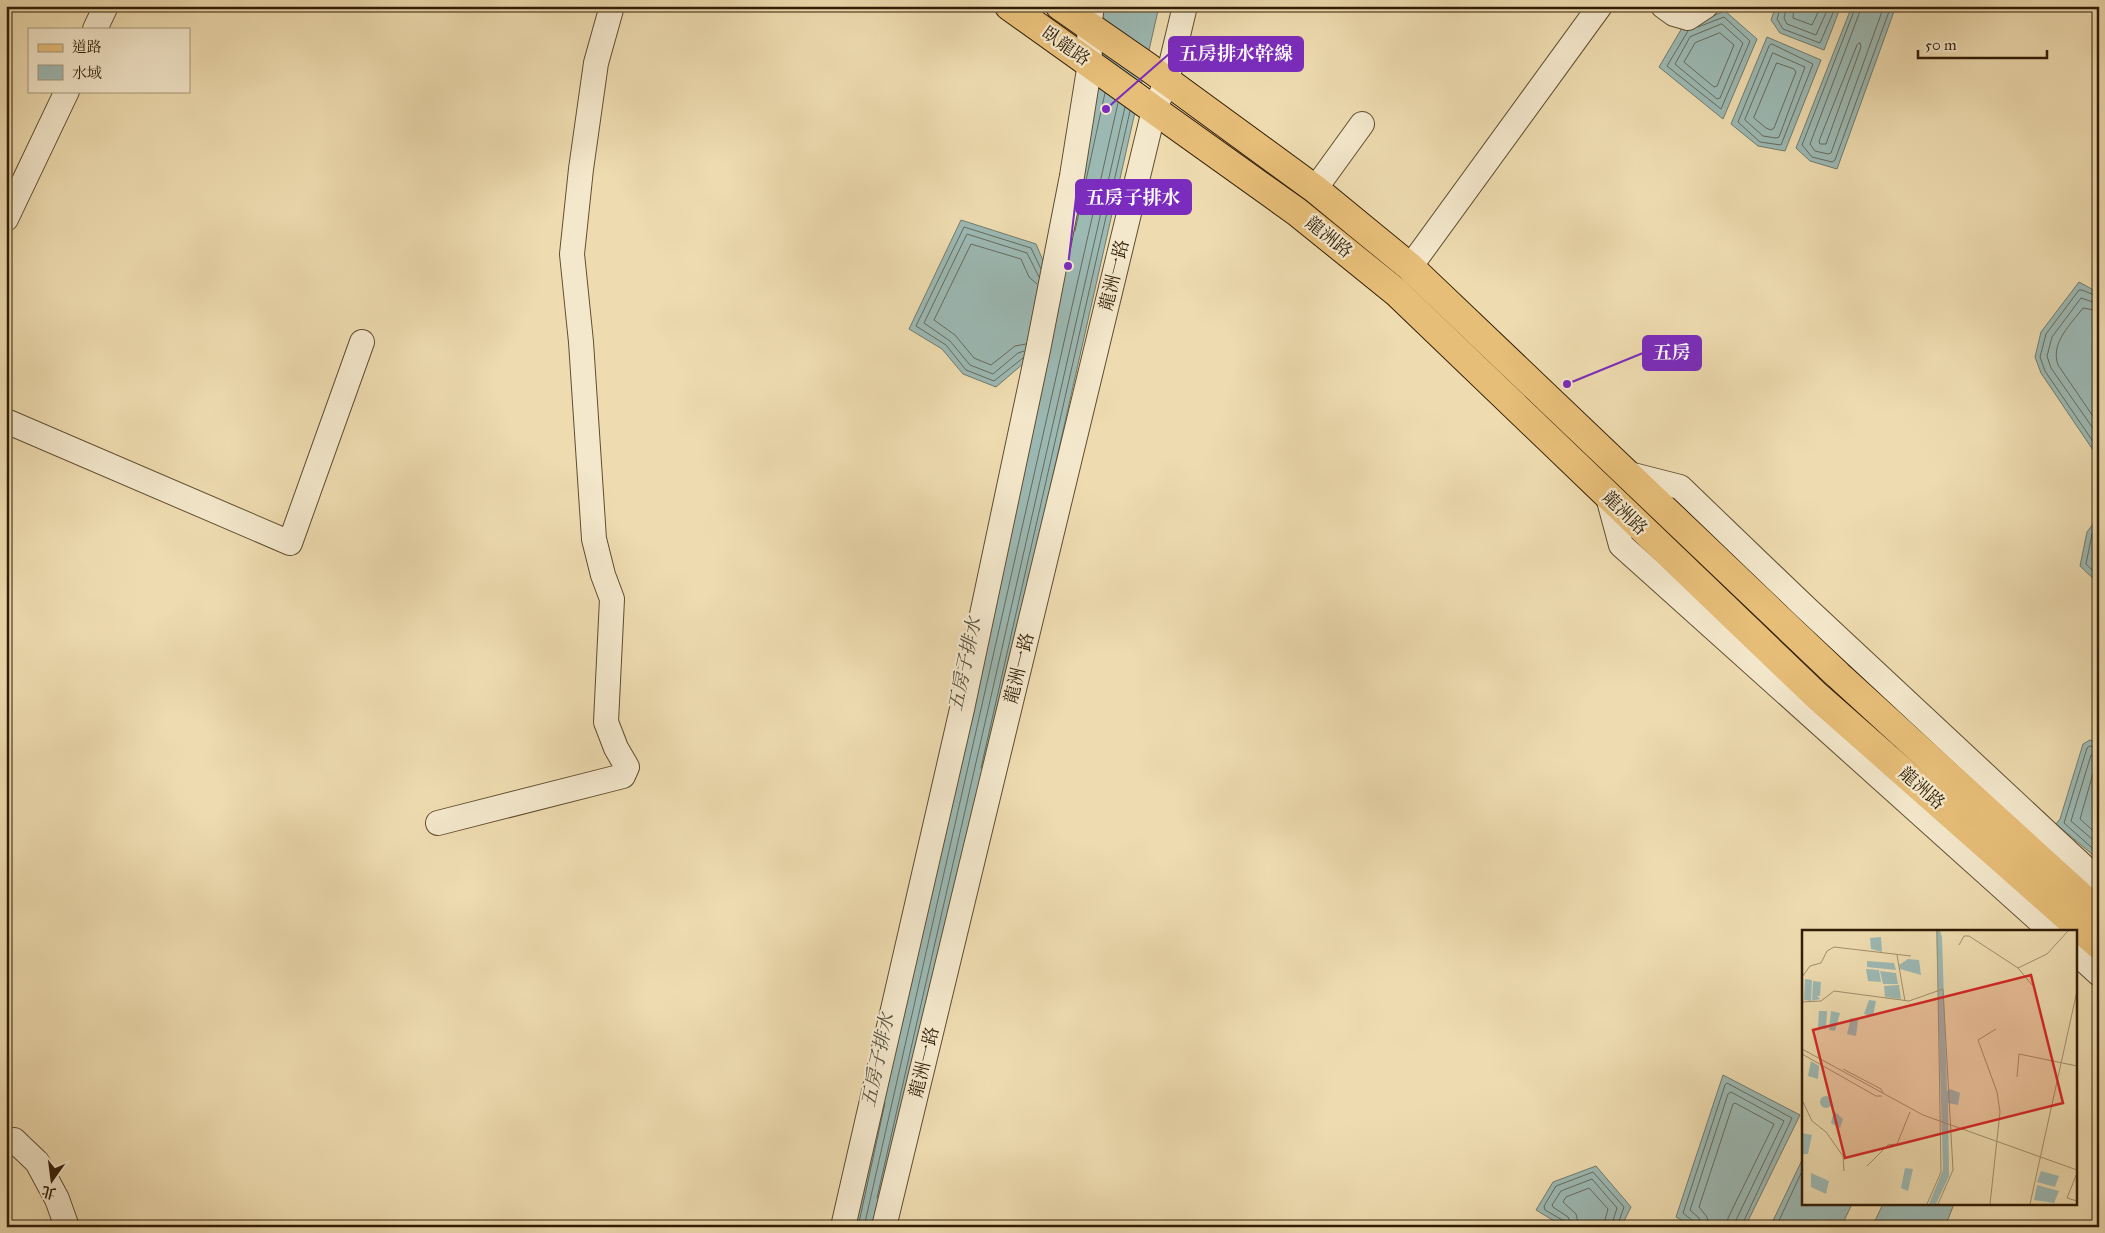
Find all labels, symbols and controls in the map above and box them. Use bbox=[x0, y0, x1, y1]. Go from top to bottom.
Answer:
street label: 臥龍路 bbox=[1038, 22, 1094, 70]
legend bbox=[28, 28, 190, 92]
scale bar bbox=[1918, 28, 2046, 60]
text: 50 m bbox=[1925, 36, 1957, 54]
callout: 五房排水幹線 bbox=[1169, 37, 1303, 71]
text: 道路 bbox=[72, 38, 102, 56]
text: 五房排水幹線 bbox=[1179, 42, 1293, 65]
text: 水域 bbox=[72, 64, 102, 82]
callout: 五房子排水 bbox=[1076, 180, 1191, 214]
text: 五房子排水 bbox=[1085, 186, 1181, 209]
street label: 龍洲路 bbox=[1301, 211, 1357, 263]
street label: 龍洲一路 bbox=[1095, 237, 1133, 313]
callout: 五房 bbox=[1643, 336, 1701, 370]
text: 五房 bbox=[1653, 341, 1691, 364]
street label: 龍洲路 bbox=[1598, 486, 1652, 540]
water label: 五房子排水 bbox=[943, 613, 986, 713]
street label: 龍洲一路 bbox=[1000, 630, 1038, 706]
street label: 龍洲路 bbox=[1894, 762, 1950, 814]
inset map bbox=[1802, 930, 2078, 1206]
water label: 五房子排水 bbox=[856, 1009, 899, 1109]
street label: 龍洲一路 bbox=[905, 1024, 943, 1100]
north arrow bbox=[28, 1156, 78, 1206]
text: 北 bbox=[40, 1182, 58, 1202]

